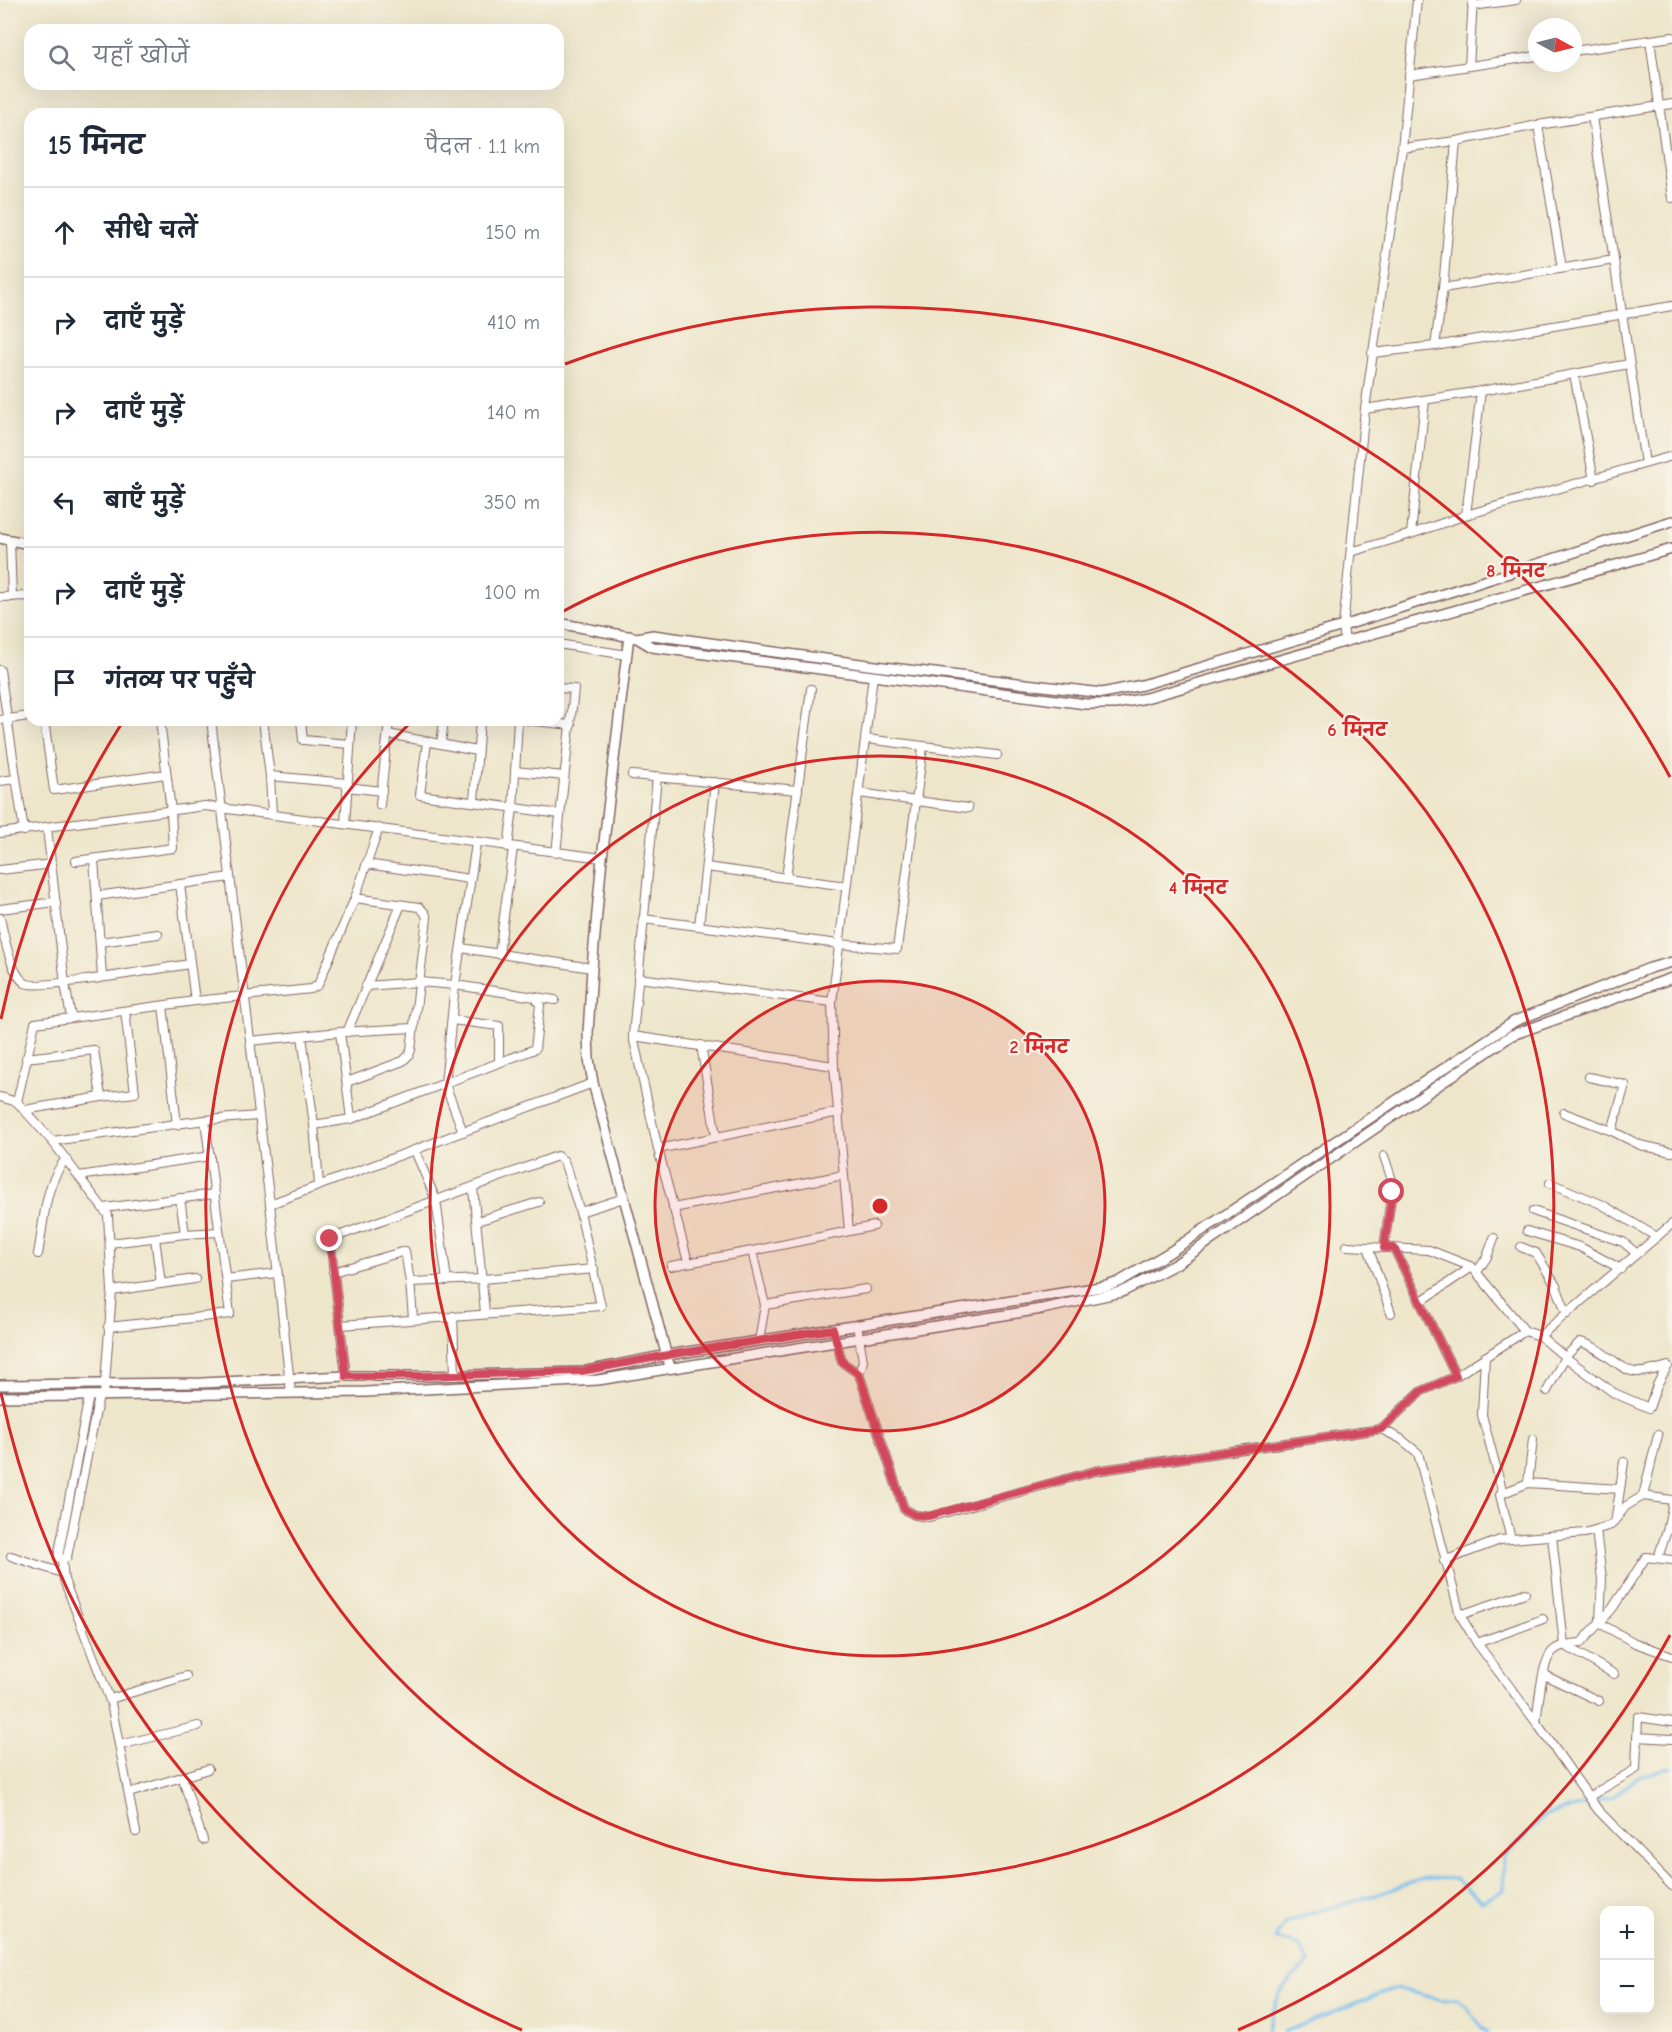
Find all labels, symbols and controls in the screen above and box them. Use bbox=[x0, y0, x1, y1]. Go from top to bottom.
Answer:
north arrow bbox=[1528, 18, 1582, 72]
search box bbox=[24, 24, 564, 90]
icon: search bbox=[45, 41, 78, 74]
text: यहाँ खोजें bbox=[93, 43, 189, 69]
text: 15 मिनट bbox=[48, 131, 144, 161]
text: पैदल · 1.1 km bbox=[425, 135, 540, 158]
icon: ahead bbox=[48, 216, 81, 249]
text: सीधे चलें bbox=[105, 218, 197, 244]
text: 150 m bbox=[486, 221, 540, 244]
icon: right bbox=[48, 306, 81, 339]
text: दाएँ मुड़ें bbox=[105, 308, 184, 334]
text: 410 m bbox=[487, 311, 540, 334]
icon: right bbox=[48, 396, 81, 429]
text: दाएँ मुड़ें bbox=[105, 398, 184, 424]
text: 140 m bbox=[487, 401, 540, 424]
icon: left bbox=[48, 486, 81, 519]
text: बाएँ मुड़ें bbox=[105, 488, 184, 514]
text: 350 m bbox=[484, 491, 540, 514]
text: 8 मिनट bbox=[1486, 556, 1548, 582]
icon: right bbox=[48, 576, 81, 609]
text: दाएँ मुड़ें bbox=[105, 578, 184, 604]
text: 100 m bbox=[485, 581, 540, 604]
icon: arrive bbox=[48, 666, 81, 699]
text: गंतव्य पर पहुँचे bbox=[105, 668, 254, 694]
text: 6 मिनट bbox=[1327, 715, 1389, 741]
text: 4 मिनट bbox=[1169, 873, 1229, 899]
text: 2 मिनट bbox=[1009, 1032, 1071, 1058]
route start bbox=[1378, 1178, 1404, 1204]
centre of rings bbox=[870, 1196, 890, 1216]
route end bbox=[316, 1225, 342, 1251]
map controls bbox=[1600, 1906, 1654, 2014]
button: + bbox=[1600, 1906, 1654, 1960]
button: − bbox=[1600, 1960, 1654, 2014]

